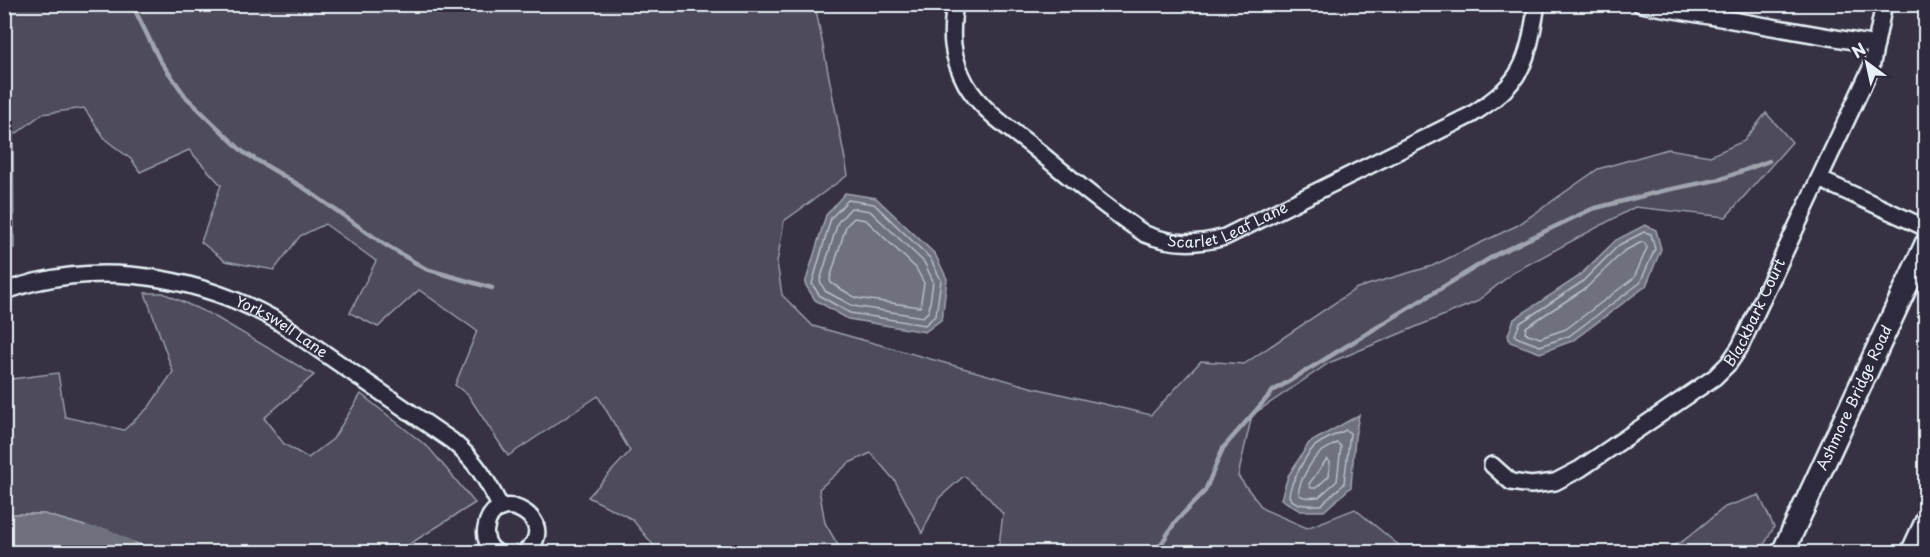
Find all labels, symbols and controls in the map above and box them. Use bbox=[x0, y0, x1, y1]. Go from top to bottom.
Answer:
north arrow bbox=[1837, 33, 1897, 93]
text: N bbox=[1846, 36, 1870, 63]
street label: Scarlet Leaf Lane bbox=[1166, 195, 1291, 253]
street label: Blackbark Court bbox=[1717, 254, 1790, 371]
street label: Yorkswell Lane bbox=[232, 289, 333, 363]
street label: Ashmore Bridge Road bbox=[1810, 321, 1897, 474]

